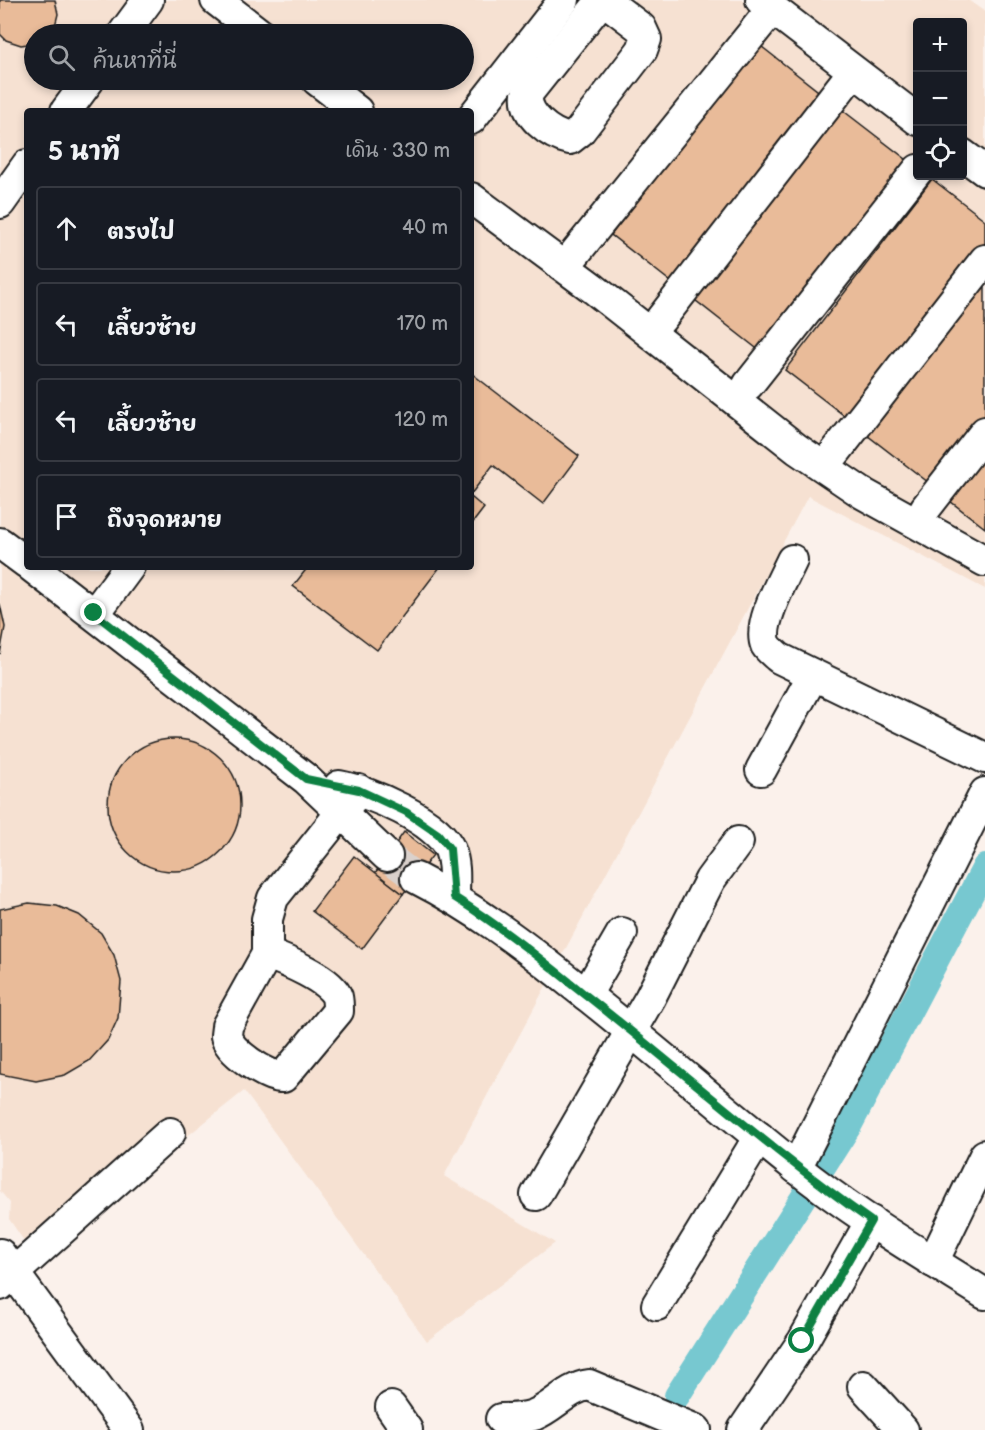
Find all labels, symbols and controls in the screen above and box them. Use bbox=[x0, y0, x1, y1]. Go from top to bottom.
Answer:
map controls bbox=[913, 18, 967, 180]
button: + bbox=[913, 18, 967, 72]
search box bbox=[24, 24, 474, 90]
icon: search bbox=[45, 41, 78, 74]
text: ค้นหาที่นี่ bbox=[93, 48, 177, 75]
button: − bbox=[913, 72, 967, 126]
button: locate bbox=[913, 126, 967, 180]
text: 5 นาที bbox=[48, 137, 120, 168]
text: เดิน · 330 m bbox=[345, 139, 450, 163]
icon: ahead bbox=[50, 212, 83, 245]
text: 40 m bbox=[402, 216, 448, 240]
text: ตรงไป bbox=[107, 219, 175, 246]
icon: left bbox=[50, 308, 83, 341]
text: 170 m bbox=[397, 312, 448, 336]
text: เลี้ยวซ้าย bbox=[107, 315, 197, 342]
icon: left bbox=[50, 404, 83, 437]
text: 120 m bbox=[395, 408, 448, 432]
text: เลี้ยวซ้าย bbox=[107, 411, 197, 438]
icon: arrive bbox=[50, 500, 83, 533]
text: ถึงจุดหมาย bbox=[107, 507, 222, 534]
route end bbox=[80, 599, 106, 625]
route start bbox=[788, 1327, 814, 1353]

